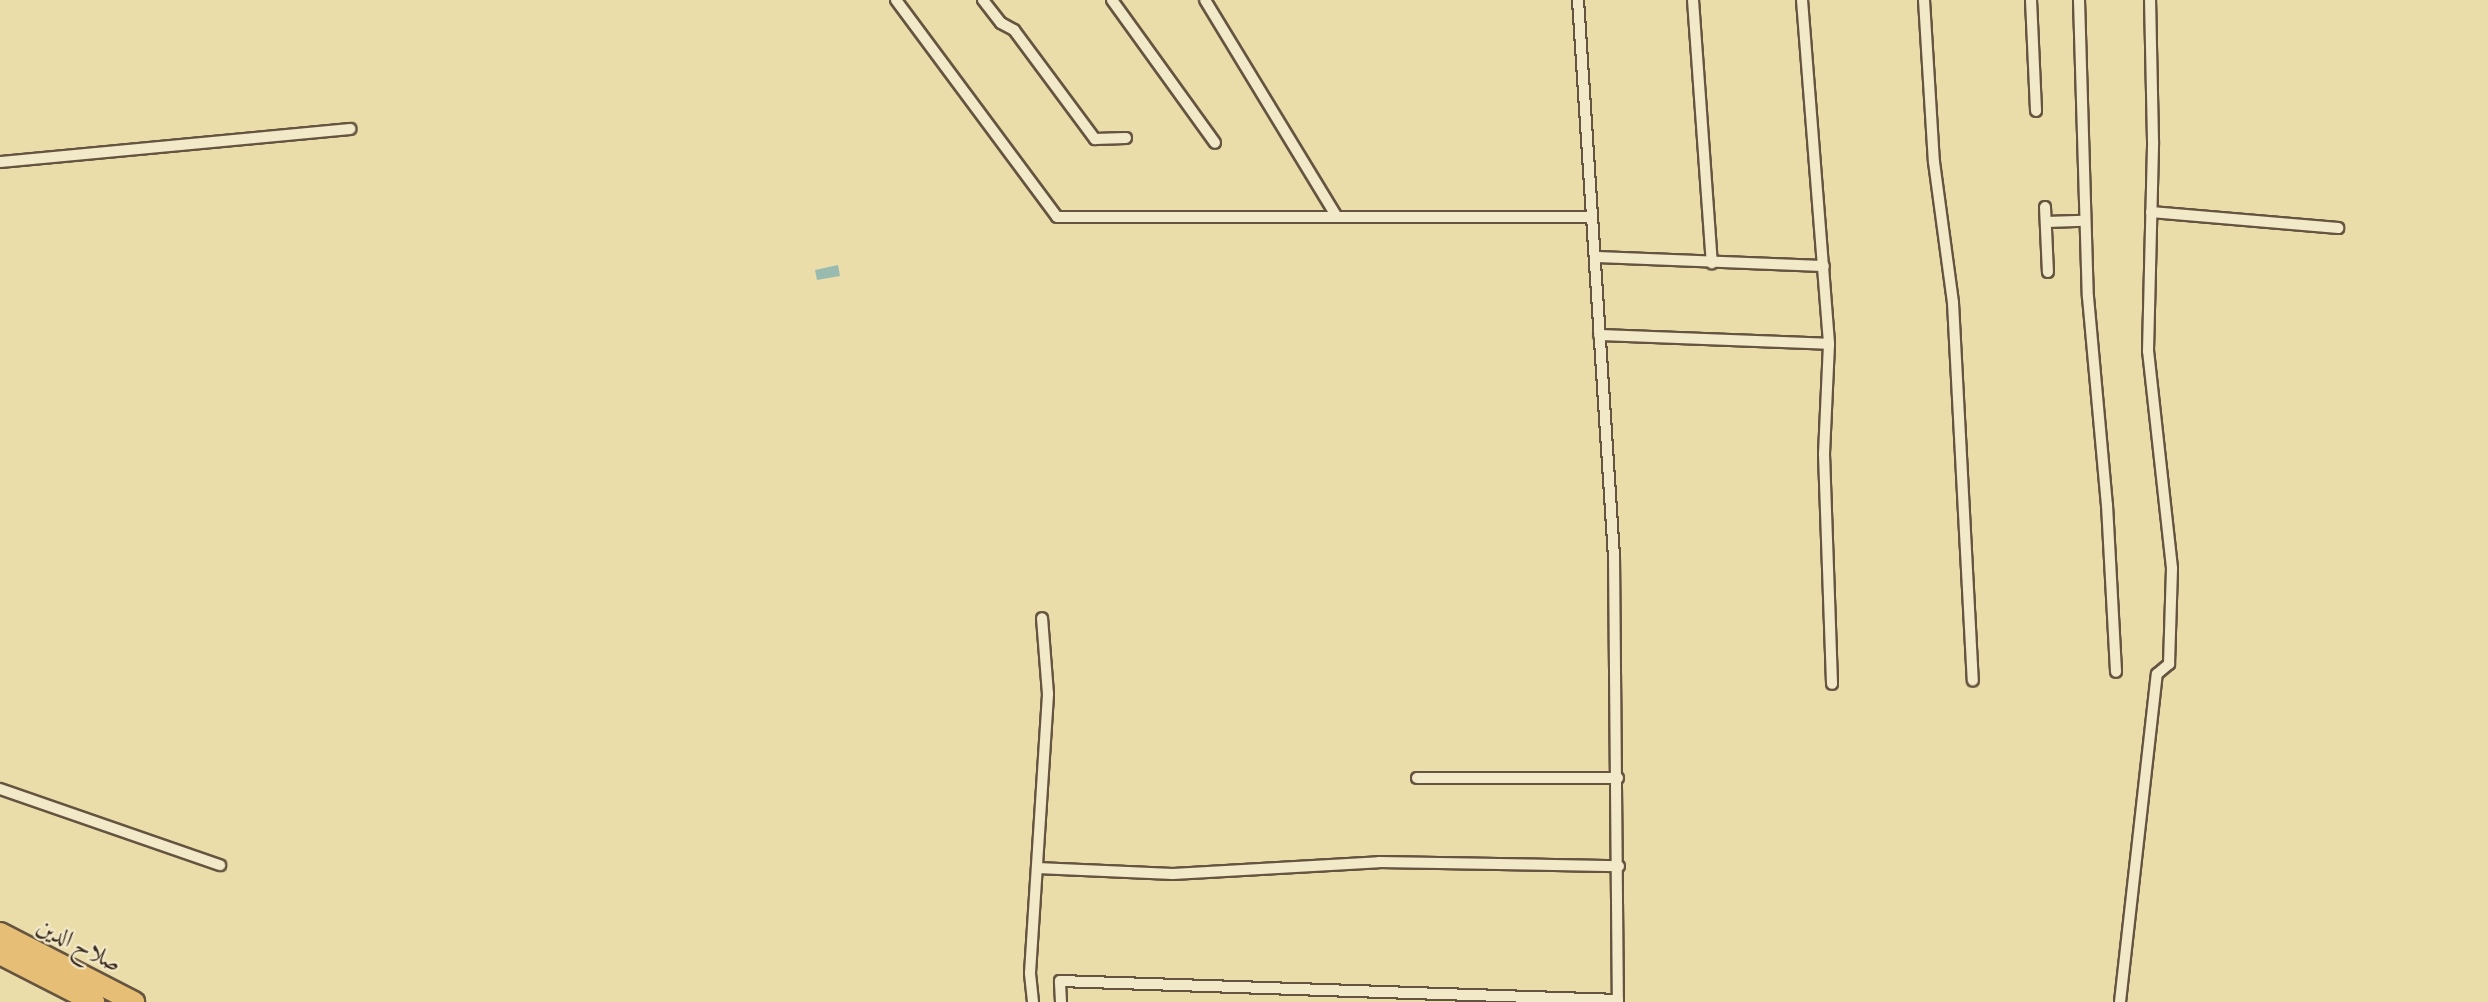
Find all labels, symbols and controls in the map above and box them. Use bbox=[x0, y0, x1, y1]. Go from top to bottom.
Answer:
street label: صلاح الدين bbox=[32, 911, 126, 979]

